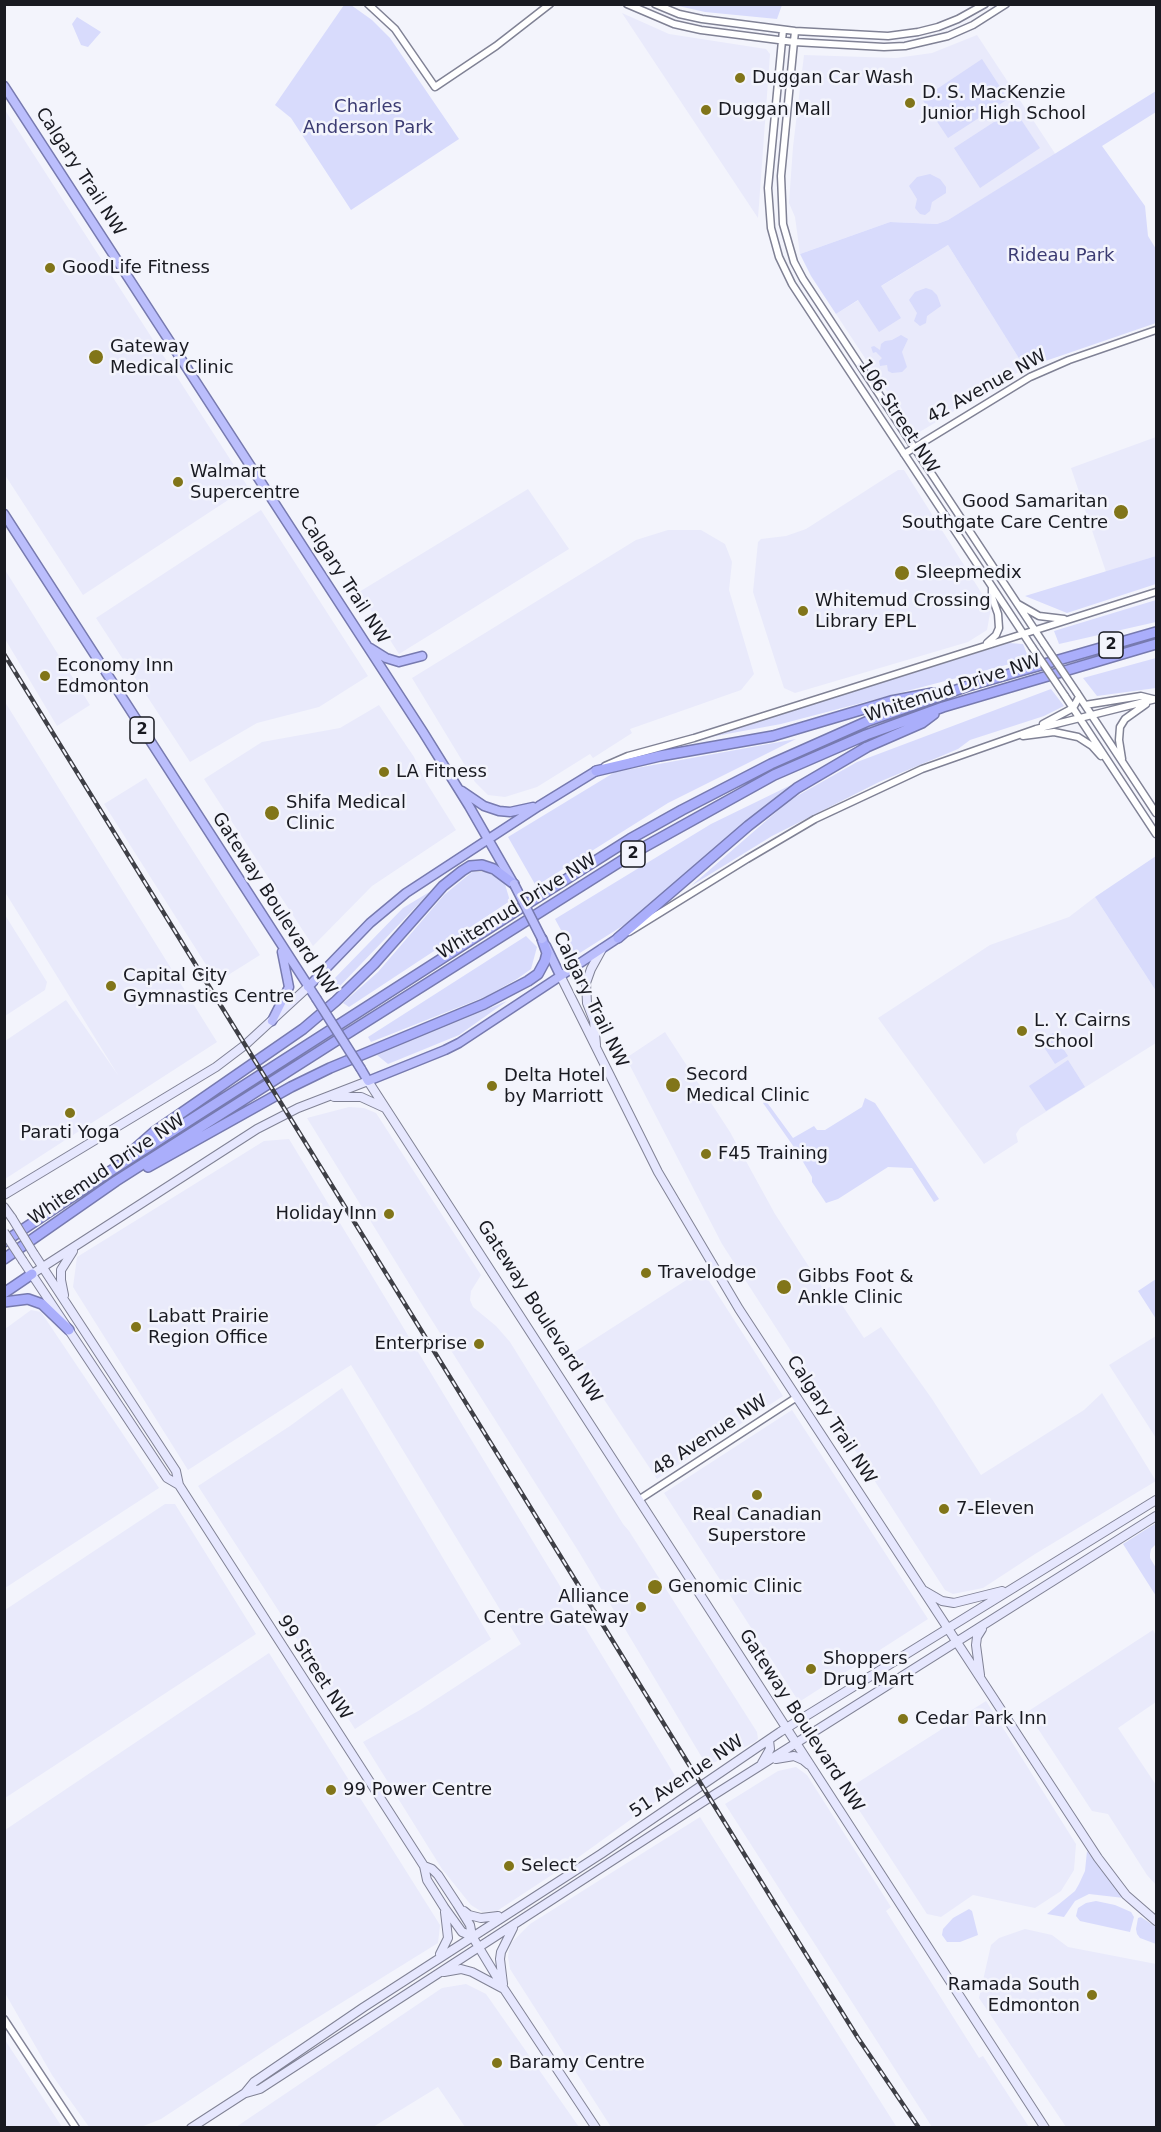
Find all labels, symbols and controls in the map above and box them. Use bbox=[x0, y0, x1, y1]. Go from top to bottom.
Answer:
place label: Duggan Car Wash bbox=[752, 67, 913, 89]
marker: Duggan Car Wash bbox=[733, 71, 747, 85]
place label: D. S. MacKenzie Junior High School bbox=[922, 82, 1086, 124]
park label: Charles Anderson Park bbox=[303, 96, 433, 138]
marker: D. S. MacKenzie Junior High School bbox=[903, 96, 917, 110]
place label: Duggan Mall bbox=[718, 99, 831, 121]
marker: Duggan Mall bbox=[699, 103, 713, 117]
street label: Calgary Trail NW bbox=[30, 104, 130, 240]
park label: Rideau Park bbox=[1007, 245, 1115, 267]
place label: GoodLife Fitness bbox=[62, 257, 210, 279]
marker: GoodLife Fitness bbox=[43, 261, 57, 275]
place label: Gateway Medical Clinic bbox=[110, 336, 234, 378]
street label: 42 Avenue NW bbox=[924, 345, 1050, 429]
marker: Gateway Medical Clinic bbox=[87, 348, 105, 366]
street label: 106 Street NW bbox=[853, 356, 943, 478]
place label: Walmart Supercentre bbox=[190, 461, 300, 504]
marker: Walmart Supercentre bbox=[171, 475, 185, 489]
place label: Good Samaritan Southgate Care Centre bbox=[902, 491, 1108, 534]
marker: Good Samaritan Southgate Care Centre bbox=[1112, 503, 1130, 521]
street label: Calgary Trail NW bbox=[294, 512, 394, 648]
place label: Sleepmedix bbox=[916, 562, 1022, 584]
marker: Sleepmedix bbox=[893, 564, 911, 582]
place label: Whitemud Crossing Library EPL bbox=[815, 590, 991, 632]
marker: Whitemud Crossing Library EPL bbox=[796, 604, 810, 618]
road number: 2 bbox=[1099, 632, 1123, 658]
street label: Whitemud Drive NW bbox=[862, 650, 1044, 728]
place label: Economy Inn Edmonton bbox=[57, 655, 174, 698]
marker: Economy Inn Edmonton bbox=[38, 669, 52, 683]
road number: 2 bbox=[130, 717, 154, 743]
place label: LA Fitness bbox=[396, 761, 487, 783]
marker: LA Fitness bbox=[377, 765, 391, 779]
place label: Shifa Medical Clinic bbox=[286, 792, 406, 834]
marker: Shifa Medical Clinic bbox=[263, 804, 281, 822]
street label: Gateway Boulevard NW bbox=[207, 809, 341, 999]
road number: 2 bbox=[621, 841, 645, 867]
street label: Whitemud Drive NW bbox=[434, 849, 600, 965]
street label: Calgary Trail NW bbox=[548, 928, 632, 1072]
place label: Capital City Gymnastics Centre bbox=[123, 965, 294, 1008]
marker: Capital City Gymnastics Centre bbox=[104, 979, 118, 993]
place label: L. Y. Cairns School bbox=[1034, 1010, 1131, 1052]
marker: L. Y. Cairns School bbox=[1015, 1024, 1029, 1038]
place label: Secord Medical Clinic bbox=[686, 1064, 810, 1106]
place label: Delta Hotel by Marriott bbox=[504, 1065, 605, 1108]
marker: Secord Medical Clinic bbox=[664, 1076, 682, 1094]
marker: Delta Hotel by Marriott bbox=[485, 1079, 499, 1093]
marker: Parati Yoga bbox=[63, 1106, 77, 1120]
street label: Whitemud Drive NW bbox=[25, 1110, 189, 1230]
place label: Parati Yoga bbox=[20, 1122, 120, 1144]
place label: F45 Training bbox=[718, 1143, 828, 1165]
marker: F45 Training bbox=[699, 1147, 713, 1161]
place label: Holiday Inn bbox=[275, 1203, 377, 1225]
marker: Holiday Inn bbox=[382, 1207, 396, 1221]
street label: Gateway Boulevard NW bbox=[472, 1217, 606, 1407]
place label: Travelodge bbox=[658, 1262, 756, 1284]
marker: Travelodge bbox=[639, 1266, 653, 1280]
place label: Gibbs Foot & Ankle Clinic bbox=[798, 1266, 913, 1308]
marker: Gibbs Foot & Ankle Clinic bbox=[775, 1278, 793, 1296]
place label: Labatt Prairie Region Office bbox=[148, 1306, 269, 1348]
marker: Labatt Prairie Region Office bbox=[129, 1320, 143, 1334]
place label: Enterprise bbox=[374, 1333, 467, 1355]
marker: Enterprise bbox=[472, 1337, 486, 1351]
street label: Calgary Trail NW bbox=[781, 1352, 881, 1488]
street label: 48 Avenue NW bbox=[649, 1391, 771, 1481]
marker: Real Canadian Superstore bbox=[750, 1488, 764, 1502]
place label: 7-Eleven bbox=[956, 1498, 1035, 1520]
marker: 7-Eleven bbox=[937, 1502, 951, 1516]
place label: Real Canadian Superstore bbox=[692, 1504, 822, 1546]
place label: Genomic Clinic bbox=[668, 1576, 802, 1598]
marker: Genomic Clinic bbox=[646, 1578, 664, 1596]
place label: Alliance Centre Gateway bbox=[484, 1586, 629, 1628]
marker: Alliance Centre Gateway bbox=[634, 1600, 648, 1614]
street label: 99 Street NW bbox=[272, 1612, 356, 1724]
street label: Gateway Boulevard NW bbox=[734, 1626, 868, 1816]
place label: Shoppers Drug Mart bbox=[823, 1648, 914, 1690]
marker: Shoppers Drug Mart bbox=[804, 1662, 818, 1676]
place label: Cedar Park Inn bbox=[915, 1708, 1047, 1730]
marker: Cedar Park Inn bbox=[896, 1712, 910, 1726]
street label: 51 Avenue NW bbox=[626, 1731, 748, 1823]
place label: 99 Power Centre bbox=[343, 1779, 492, 1801]
marker: 99 Power Centre bbox=[324, 1783, 338, 1797]
place label: Select bbox=[521, 1855, 577, 1877]
marker: Select bbox=[502, 1859, 516, 1873]
place label: Ramada South Edmonton bbox=[948, 1974, 1080, 2016]
marker: Ramada South Edmonton bbox=[1085, 1988, 1099, 2002]
place label: Baramy Centre bbox=[509, 2052, 645, 2074]
marker: Baramy Centre bbox=[490, 2056, 504, 2070]

